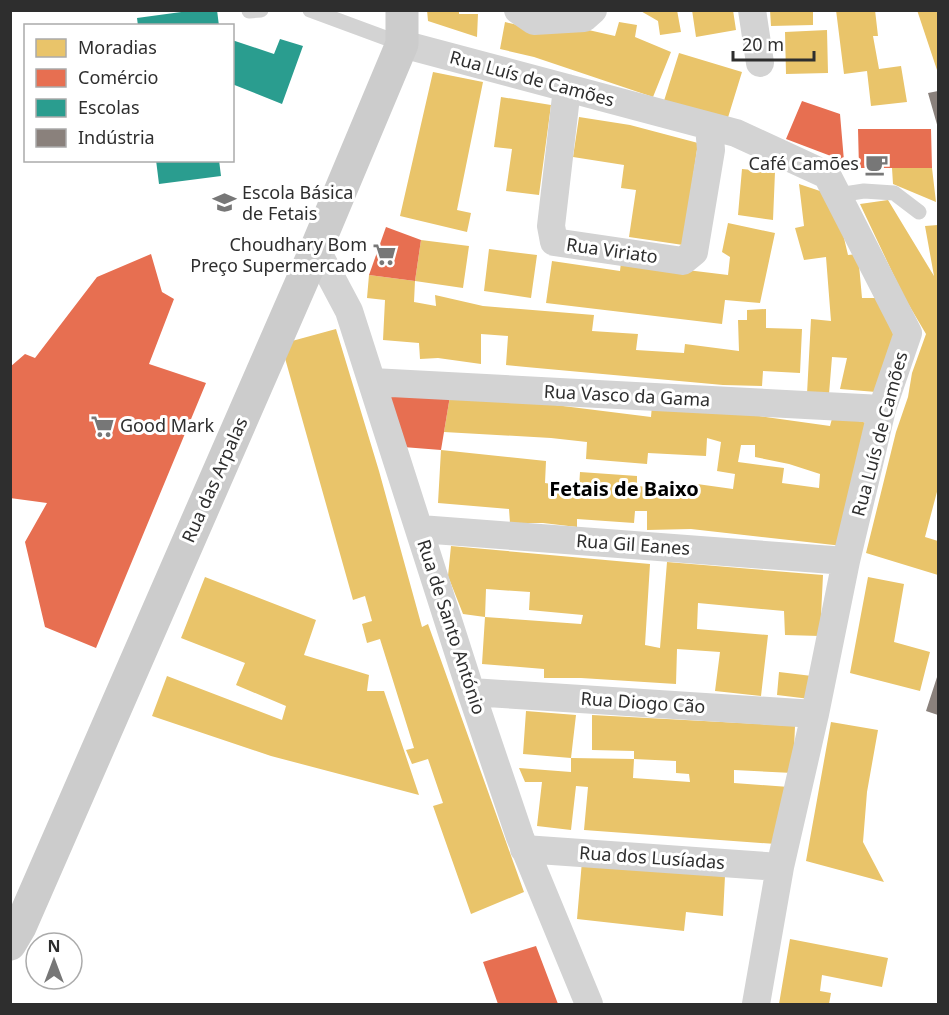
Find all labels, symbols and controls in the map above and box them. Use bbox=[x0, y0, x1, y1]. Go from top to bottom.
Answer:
legend bbox=[24, 24, 234, 162]
scale bar bbox=[733, 24, 814, 62]
text: 20 m bbox=[742, 32, 784, 56]
text: Moradias bbox=[78, 35, 157, 59]
street label: Rua Luís de Camões bbox=[447, 45, 617, 112]
text: Comércio bbox=[78, 65, 159, 89]
text: Escolas bbox=[78, 95, 140, 119]
text: Indústria bbox=[78, 125, 155, 149]
place label: Café Camões bbox=[749, 151, 859, 175]
cafe icon: Café Camões bbox=[864, 151, 890, 177]
place label: Escola Básica de Fetais bbox=[242, 180, 353, 225]
school or university icon: Escola Básica de Fetais bbox=[211, 190, 237, 216]
place label: Choudhary Bom Preço Supermercado bbox=[190, 232, 367, 277]
street label: Rua Viriato bbox=[565, 232, 659, 268]
supermarket icon: Choudhary Bom Preço Supermercado bbox=[372, 242, 398, 268]
street label: Rua Luís de Camões bbox=[846, 349, 913, 519]
street label: Rua Vasco da Gama bbox=[543, 379, 711, 411]
supermarket icon: Good Mark bbox=[89, 413, 115, 439]
place label: Good Mark bbox=[120, 413, 214, 437]
street label: Rua das Arpalas bbox=[176, 413, 253, 546]
district label: Fetais de Baixo bbox=[549, 475, 699, 502]
street label: Rua Gil Eanes bbox=[575, 528, 691, 560]
street label: Rua de Santo António bbox=[412, 536, 492, 717]
street label: Rua Diogo Cão bbox=[580, 686, 706, 718]
street label: Rua dos Lusíadas bbox=[578, 840, 726, 874]
north arrow bbox=[24, 931, 84, 991]
text: N bbox=[47, 935, 61, 957]

